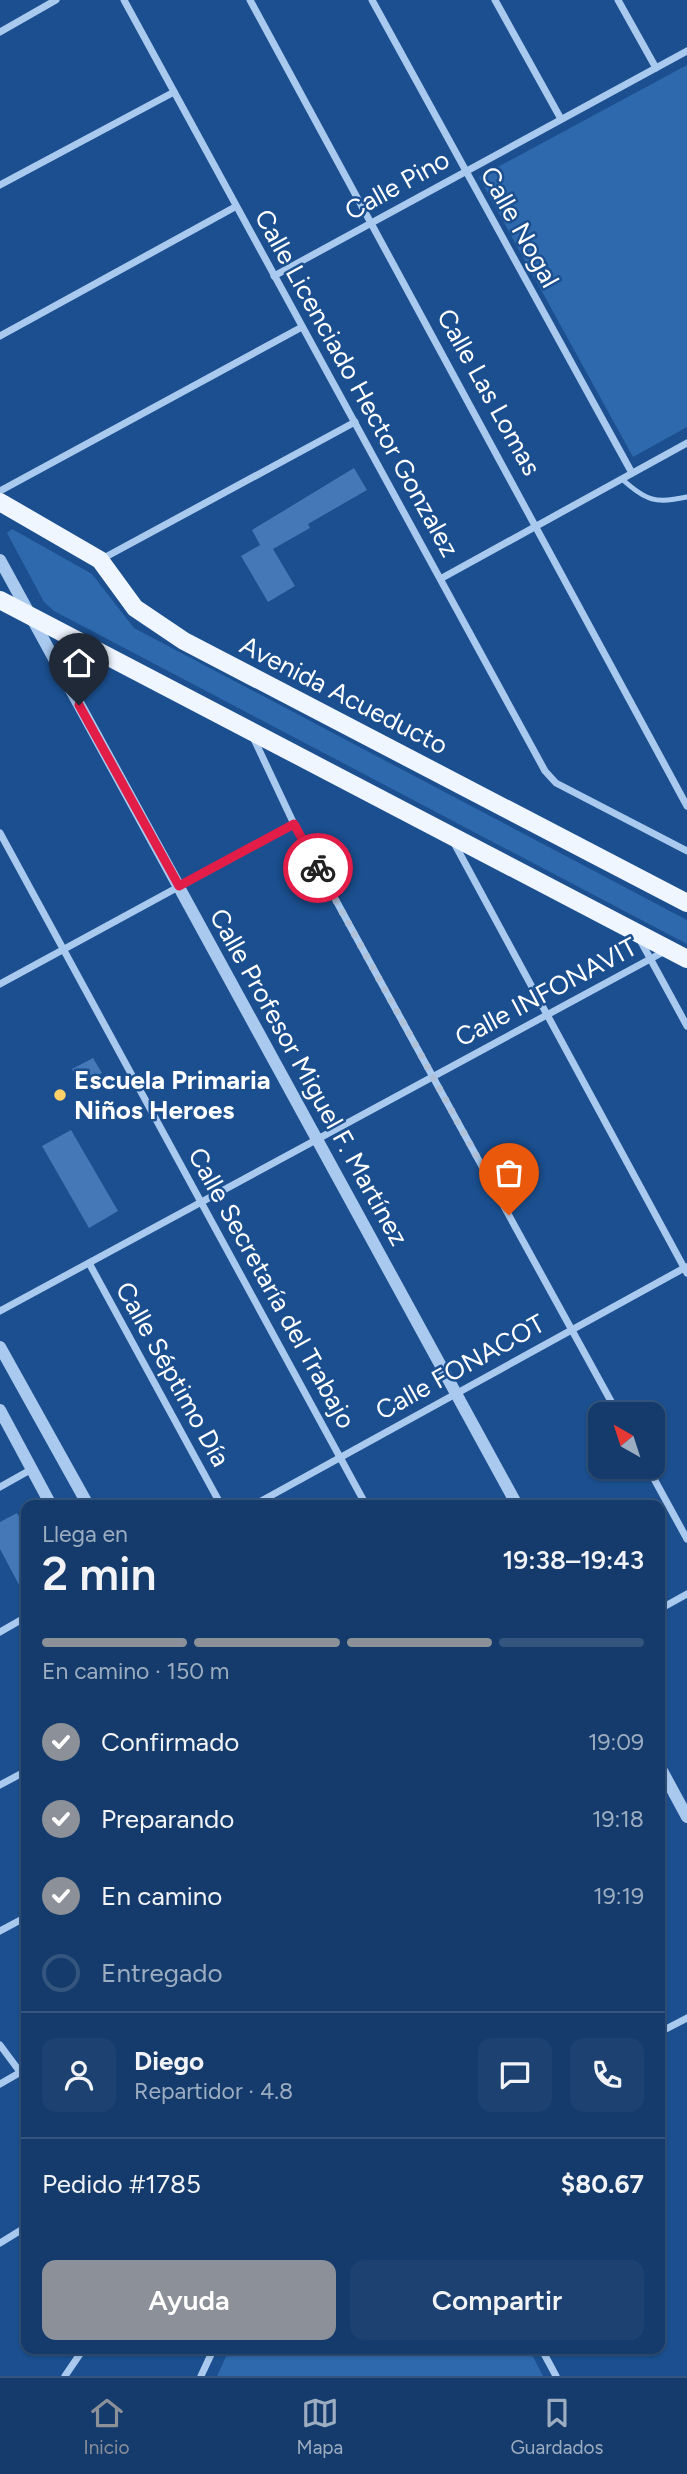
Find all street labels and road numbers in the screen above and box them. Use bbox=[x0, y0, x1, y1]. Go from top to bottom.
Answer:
street label: Calle Pino bbox=[339, 143, 455, 227]
street label: Calle Nogal bbox=[474, 161, 566, 293]
street label: Calle Licenciado Hector Gonzalez bbox=[248, 204, 466, 562]
street label: Calle Las Lomas bbox=[430, 303, 548, 481]
street label: Avenida Acueducto bbox=[235, 629, 453, 761]
street label: Calle Profesor Miguel F. Martínez bbox=[203, 903, 415, 1251]
street label: Calle INFONAVIT bbox=[450, 930, 643, 1053]
street label: Calle Secretaría del Trabajo bbox=[181, 1142, 363, 1434]
street label: Calle Séptimo Día bbox=[109, 1276, 237, 1472]
street label: Calle FONACOT bbox=[370, 1307, 551, 1427]

